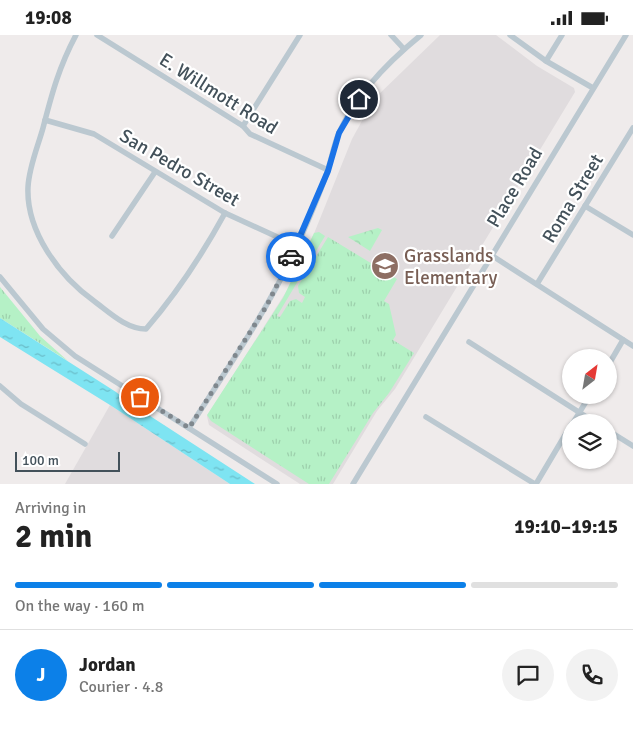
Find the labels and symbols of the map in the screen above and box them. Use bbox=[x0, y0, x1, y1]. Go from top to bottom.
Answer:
street label: E. Willmott Road bbox=[155, 48, 282, 140]
pin bbox=[338, 78, 380, 120]
street label: San Pedro Street bbox=[115, 124, 244, 212]
street label: Place Road bbox=[482, 143, 548, 232]
street label: Roma Street bbox=[537, 149, 609, 247]
courier bbox=[266, 232, 316, 282]
place label: Grasslands Elementary bbox=[404, 244, 497, 290]
school or university icon: Grasslands Elementary bbox=[370, 251, 400, 281]
north arrow bbox=[562, 349, 618, 404]
pin bbox=[119, 376, 161, 418]
scale bar bbox=[15, 449, 120, 472]

